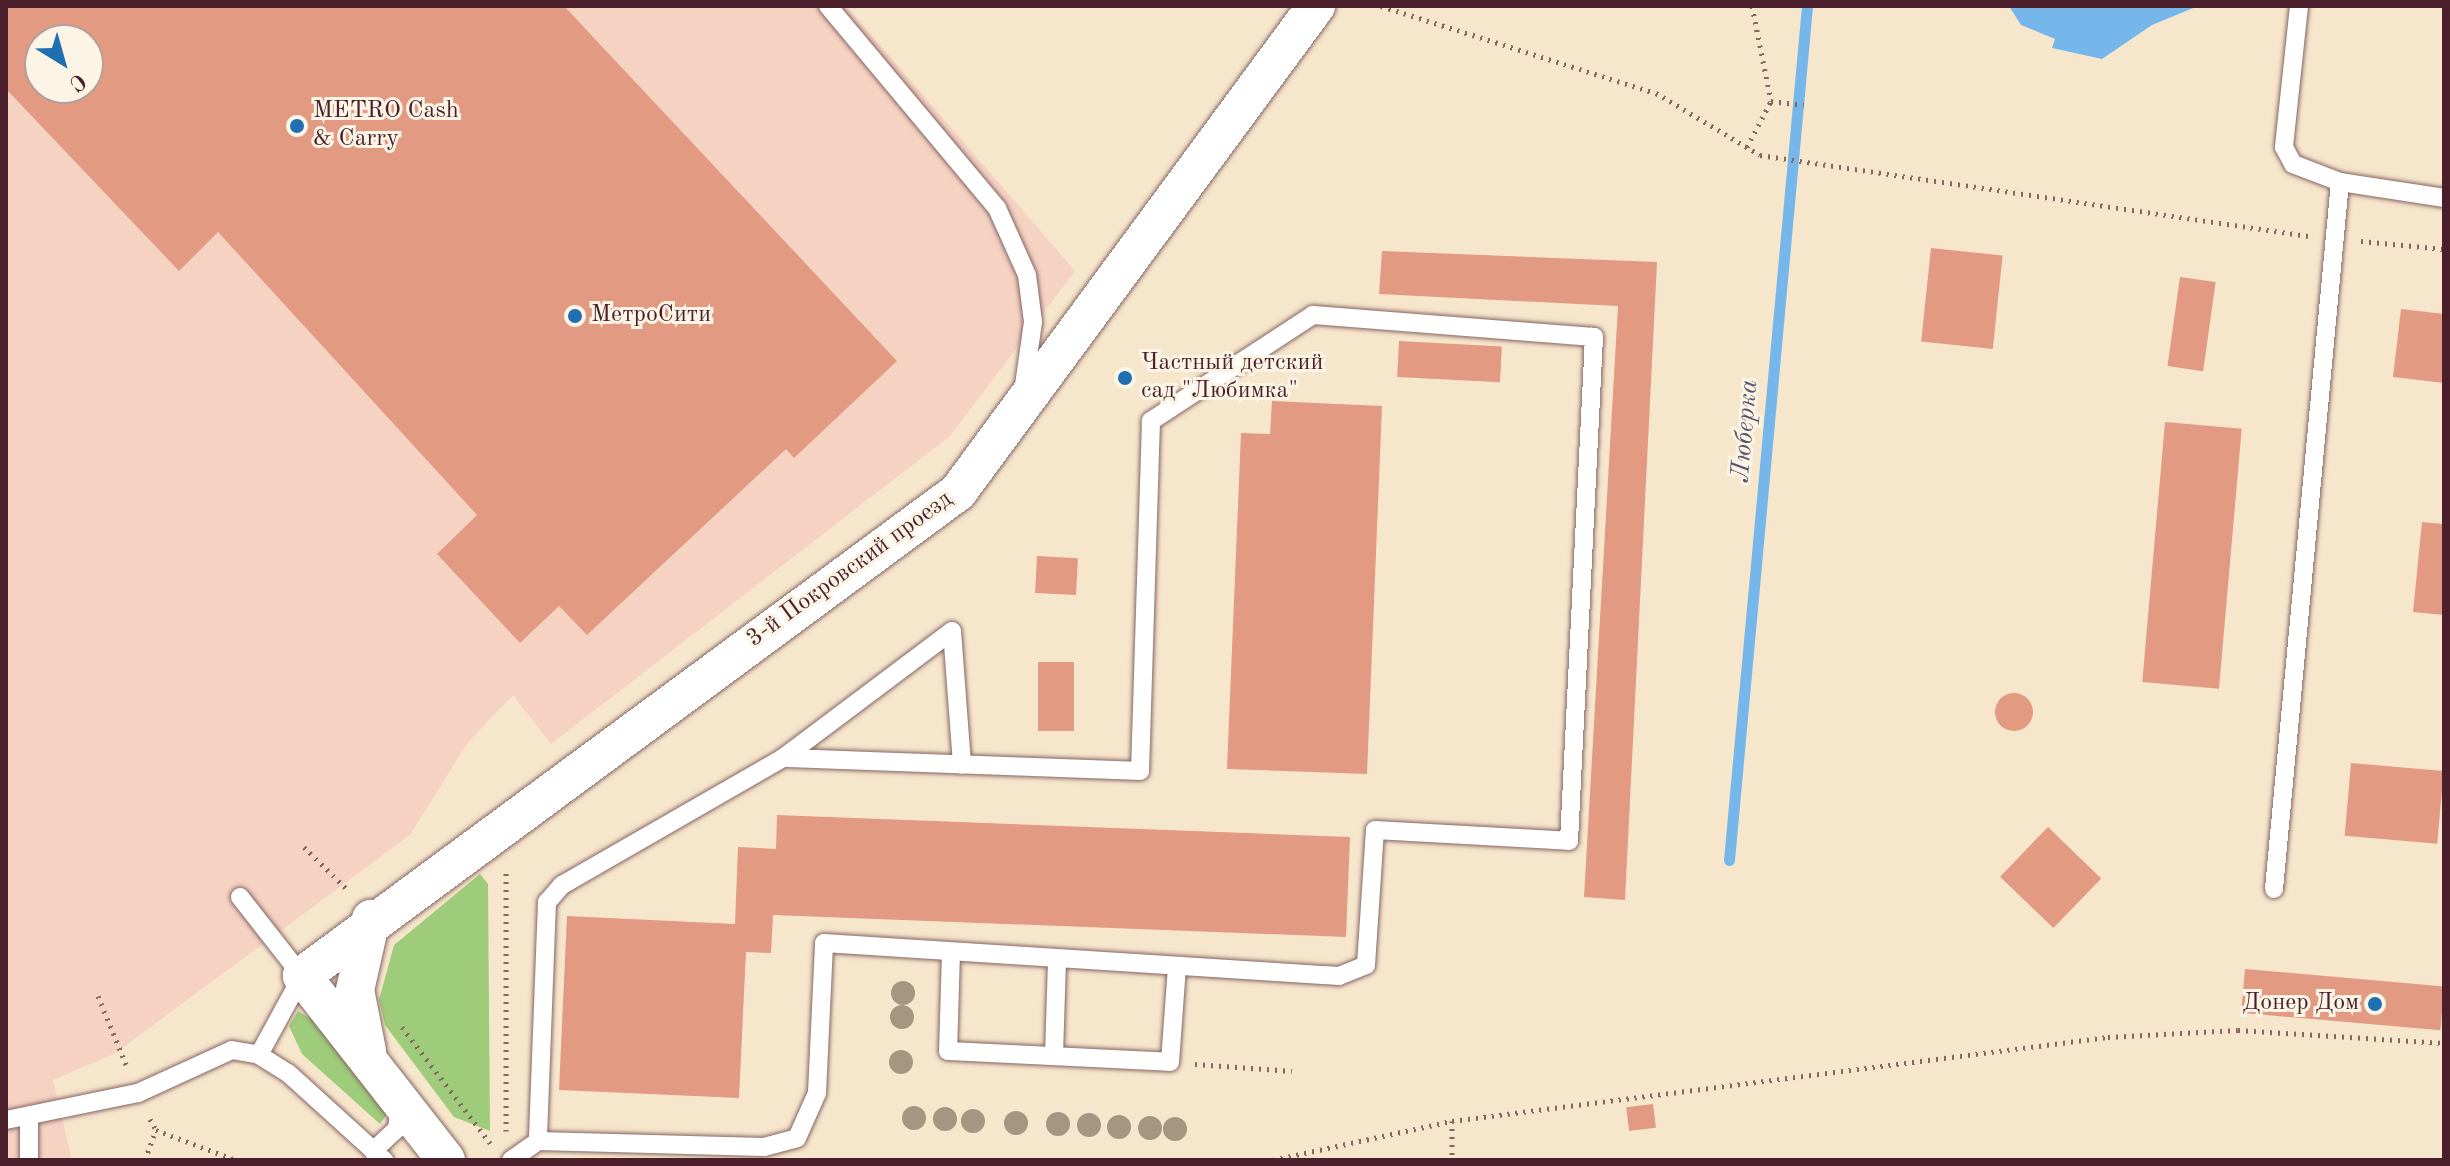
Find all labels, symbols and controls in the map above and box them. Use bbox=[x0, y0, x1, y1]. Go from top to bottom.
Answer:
north arrow bbox=[24, 24, 104, 104]
text: С bbox=[65, 68, 90, 95]
place label: METRO Cash & Carry bbox=[313, 98, 459, 154]
marker: METRO Cash & Carry bbox=[288, 117, 306, 135]
place label: МетроСити bbox=[591, 302, 711, 330]
marker: МетроСити bbox=[566, 307, 584, 325]
place label: Частный детский сад "Любимка" bbox=[1141, 350, 1323, 406]
marker: Частный детский сад "Любимка" bbox=[1116, 369, 1134, 387]
water label: Люберка bbox=[1726, 378, 1766, 484]
street label: 3-й Покровский проезд bbox=[742, 486, 958, 654]
place label: Донер Дом bbox=[2243, 990, 2359, 1018]
marker: Донер Дом bbox=[2366, 995, 2384, 1013]

